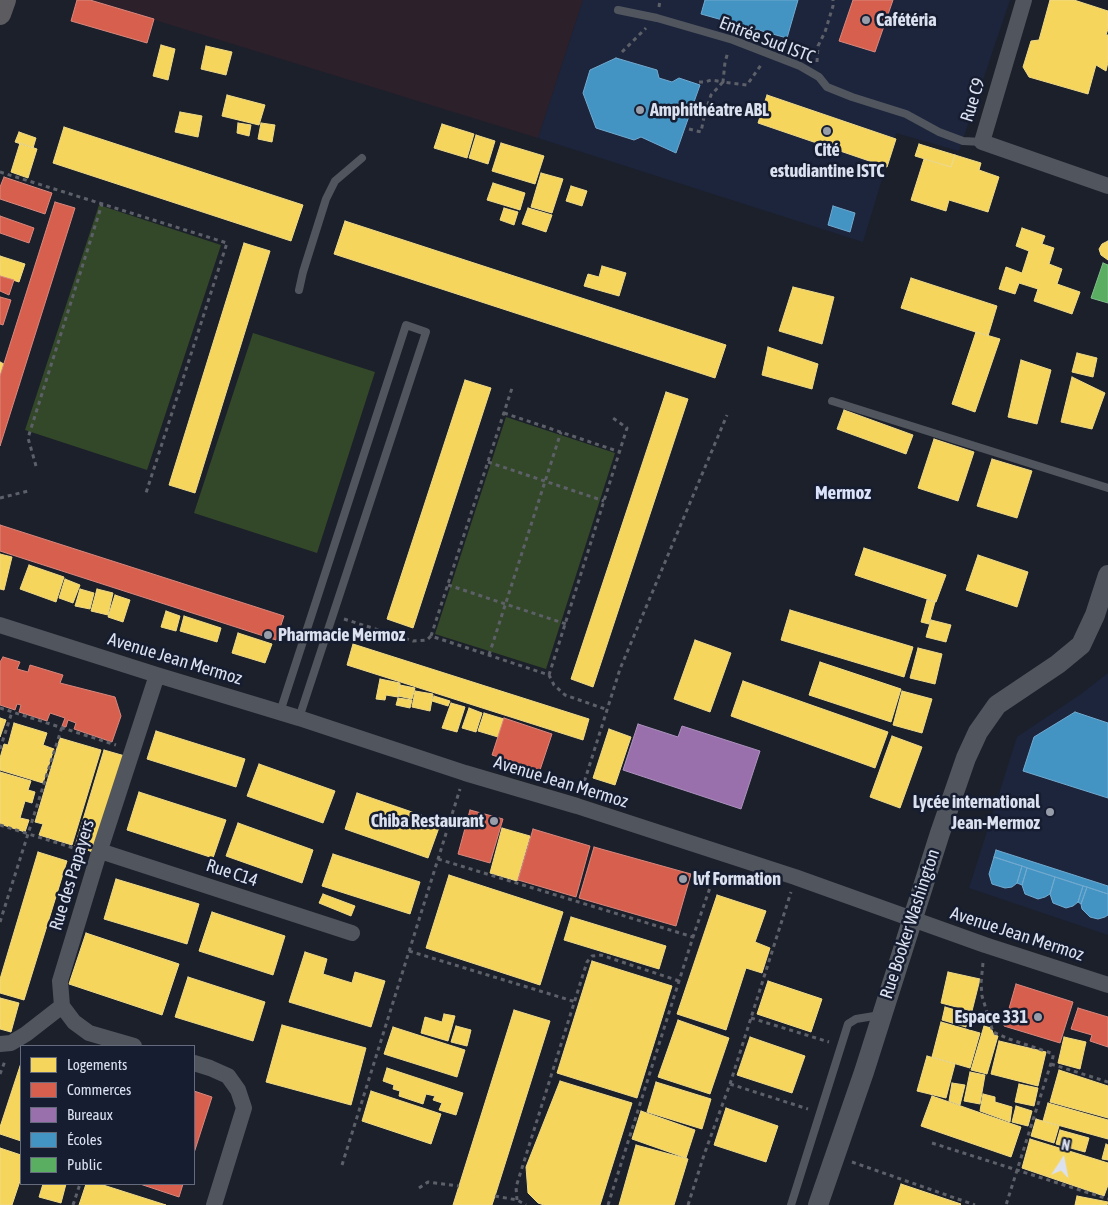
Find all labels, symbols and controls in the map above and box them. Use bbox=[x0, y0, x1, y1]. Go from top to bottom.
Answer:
place label: Cafétéria bbox=[876, 9, 937, 31]
street label: Entrée Sud ISTC bbox=[716, 12, 818, 68]
marker: Cafétéria bbox=[860, 14, 872, 26]
street label: Rue C9 bbox=[956, 75, 990, 125]
place label: Amphithéatre ABL bbox=[650, 99, 769, 121]
marker: Amphithéatre ABL bbox=[634, 104, 646, 116]
marker: Cité estudiantine ISTC bbox=[821, 125, 833, 137]
place label: Cité estudiantine ISTC bbox=[770, 139, 884, 182]
district label: Mermoz bbox=[815, 482, 871, 504]
place label: Pharmacie Mermoz bbox=[278, 624, 405, 646]
street label: Avenue Jean Mermoz bbox=[105, 628, 245, 690]
marker: Pharmacie Mermoz bbox=[262, 629, 274, 641]
street label: Avenue Jean Mermoz bbox=[491, 751, 631, 813]
place label: Lycée international Jean-Mermoz bbox=[913, 791, 1040, 834]
marker: Lycée international Jean-Mermoz bbox=[1044, 806, 1056, 818]
place label: Chiba Restaurant bbox=[371, 810, 484, 832]
marker: Chiba Restaurant bbox=[488, 815, 500, 827]
street label: Rue des Papayers bbox=[45, 817, 99, 933]
street label: Rue Booker Washington bbox=[876, 846, 944, 1002]
street label: Rue C14 bbox=[203, 854, 261, 892]
place label: lvf Formation bbox=[693, 868, 781, 890]
marker: lvf Formation bbox=[677, 873, 689, 885]
street label: Avenue Jean Mermoz bbox=[948, 902, 1086, 966]
place label: Espace 331 bbox=[954, 1006, 1028, 1028]
marker: Espace 331 bbox=[1032, 1011, 1044, 1023]
legend bbox=[20, 1045, 195, 1185]
text: Logements bbox=[67, 1056, 127, 1073]
text: Commerces bbox=[67, 1081, 131, 1098]
text: Bureaux bbox=[67, 1106, 113, 1123]
text: Écoles bbox=[67, 1131, 102, 1148]
north arrow bbox=[1038, 1135, 1088, 1185]
text: N bbox=[1060, 1137, 1071, 1154]
text: Public bbox=[67, 1156, 102, 1173]

